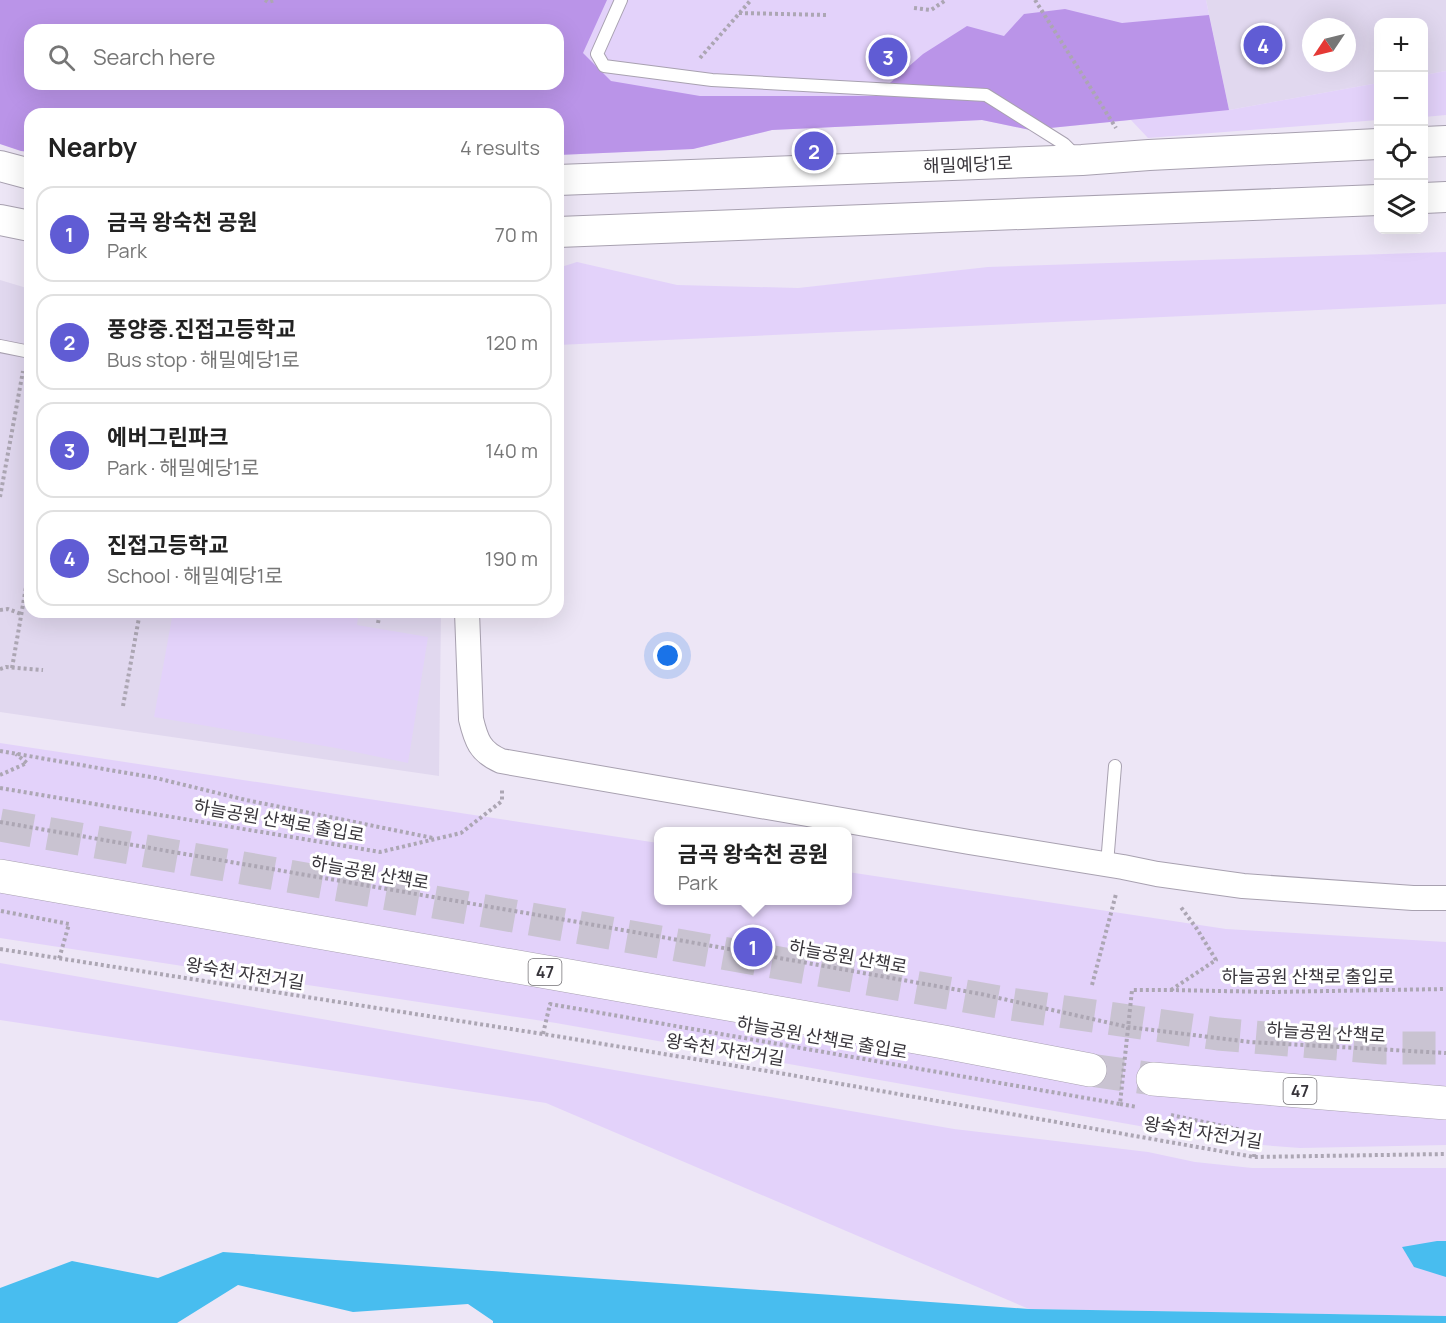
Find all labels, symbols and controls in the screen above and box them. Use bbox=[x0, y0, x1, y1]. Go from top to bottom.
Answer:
north arrow bbox=[1302, 18, 1356, 72]
map controls bbox=[1374, 18, 1428, 234]
button: + bbox=[1374, 18, 1428, 72]
pin: 4 bbox=[1244, 22, 1282, 68]
search box bbox=[24, 24, 564, 90]
pin: 3 bbox=[868, 34, 908, 80]
icon: search bbox=[45, 41, 78, 74]
text: Search here bbox=[93, 42, 215, 72]
button: − bbox=[1374, 72, 1428, 126]
button: locate bbox=[1374, 126, 1428, 180]
pin: 2 bbox=[794, 128, 834, 174]
text: Nearby bbox=[48, 129, 137, 165]
text: 4 results bbox=[460, 134, 540, 161]
street label: 해밀예당1로 bbox=[923, 150, 1013, 178]
button: layers bbox=[1374, 180, 1428, 234]
text: 금곡 왕숙천 공원 bbox=[107, 207, 257, 237]
text: 1 bbox=[65, 221, 74, 248]
text: 70 m bbox=[495, 221, 538, 248]
text: Park bbox=[107, 237, 147, 264]
text: 풍양중.진접고등학교 bbox=[107, 314, 296, 344]
text: 2 bbox=[64, 329, 75, 356]
text: 120 m bbox=[486, 329, 538, 356]
text: Bus stop · 해밀예당1로 bbox=[107, 346, 300, 373]
text: 에버그린파크 bbox=[107, 422, 228, 452]
text: 3 bbox=[64, 437, 75, 464]
text: 140 m bbox=[485, 437, 538, 464]
text: Park · 해밀예당1로 bbox=[107, 454, 259, 481]
text: 진접고등학교 bbox=[107, 530, 228, 560]
text: 4 bbox=[63, 545, 76, 572]
text: 190 m bbox=[485, 545, 538, 572]
text: School · 해밀예당1로 bbox=[107, 562, 283, 589]
your location bbox=[653, 641, 682, 670]
street label: 하늘공원 산책로 출입로 bbox=[192, 793, 366, 847]
popup bbox=[654, 827, 852, 905]
text: 금곡 왕숙천 공원 bbox=[678, 839, 828, 869]
street label: 하늘공원 산책로 bbox=[309, 850, 431, 894]
text: Park bbox=[678, 869, 718, 896]
pin: 1 bbox=[734, 924, 772, 970]
street label: 하늘공원 산책로 bbox=[787, 934, 909, 978]
street label: 왕숙천 자전거길 bbox=[184, 952, 306, 994]
road number: 47 bbox=[528, 959, 562, 985]
street label: 하늘공원 산책로 출입로 bbox=[1222, 964, 1394, 988]
street label: 하늘공원 산책로 출입로 bbox=[735, 1010, 909, 1064]
street label: 하늘공원 산책로 bbox=[1266, 1017, 1386, 1047]
street label: 왕숙천 자전거길 bbox=[664, 1028, 786, 1070]
road number: 47 bbox=[1284, 1078, 1316, 1104]
street label: 왕숙천 자전거길 bbox=[1142, 1111, 1264, 1153]

